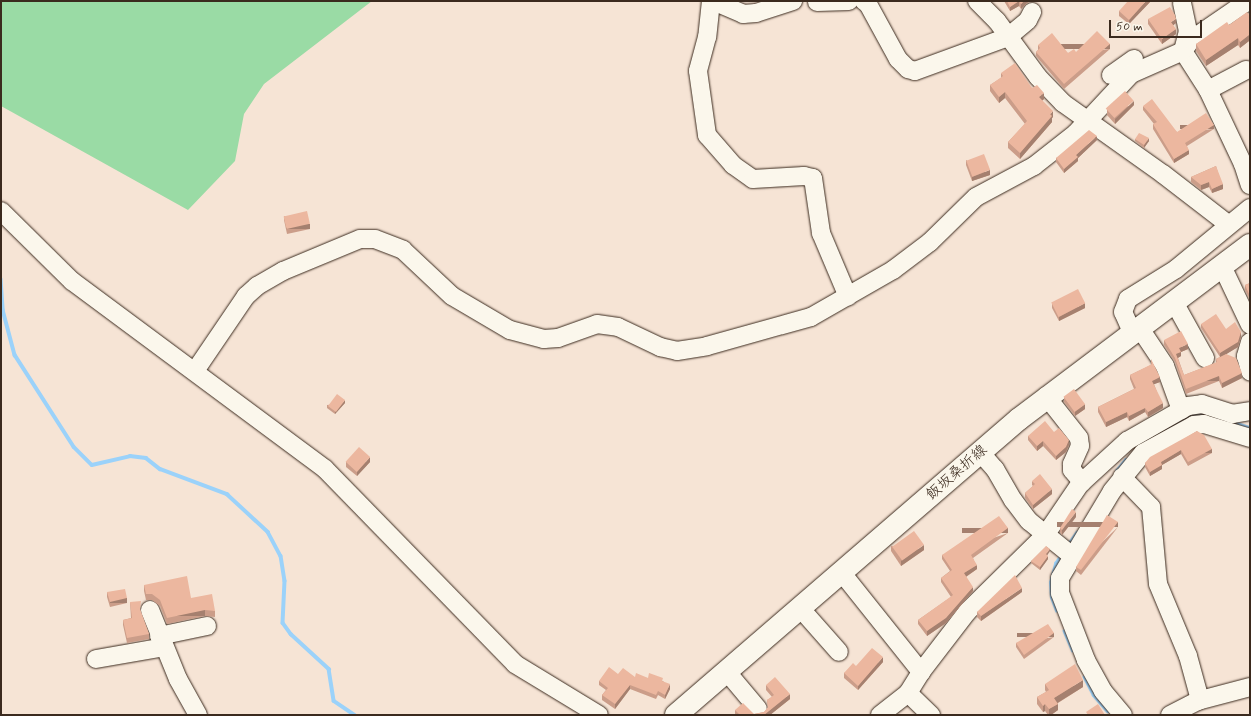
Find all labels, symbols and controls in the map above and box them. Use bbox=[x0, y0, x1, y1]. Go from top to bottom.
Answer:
scale bar bbox=[1111, 12, 1204, 38]
text: 50 m bbox=[1116, 19, 1143, 35]
street label: 飯坂桑折線 bbox=[923, 442, 991, 504]

